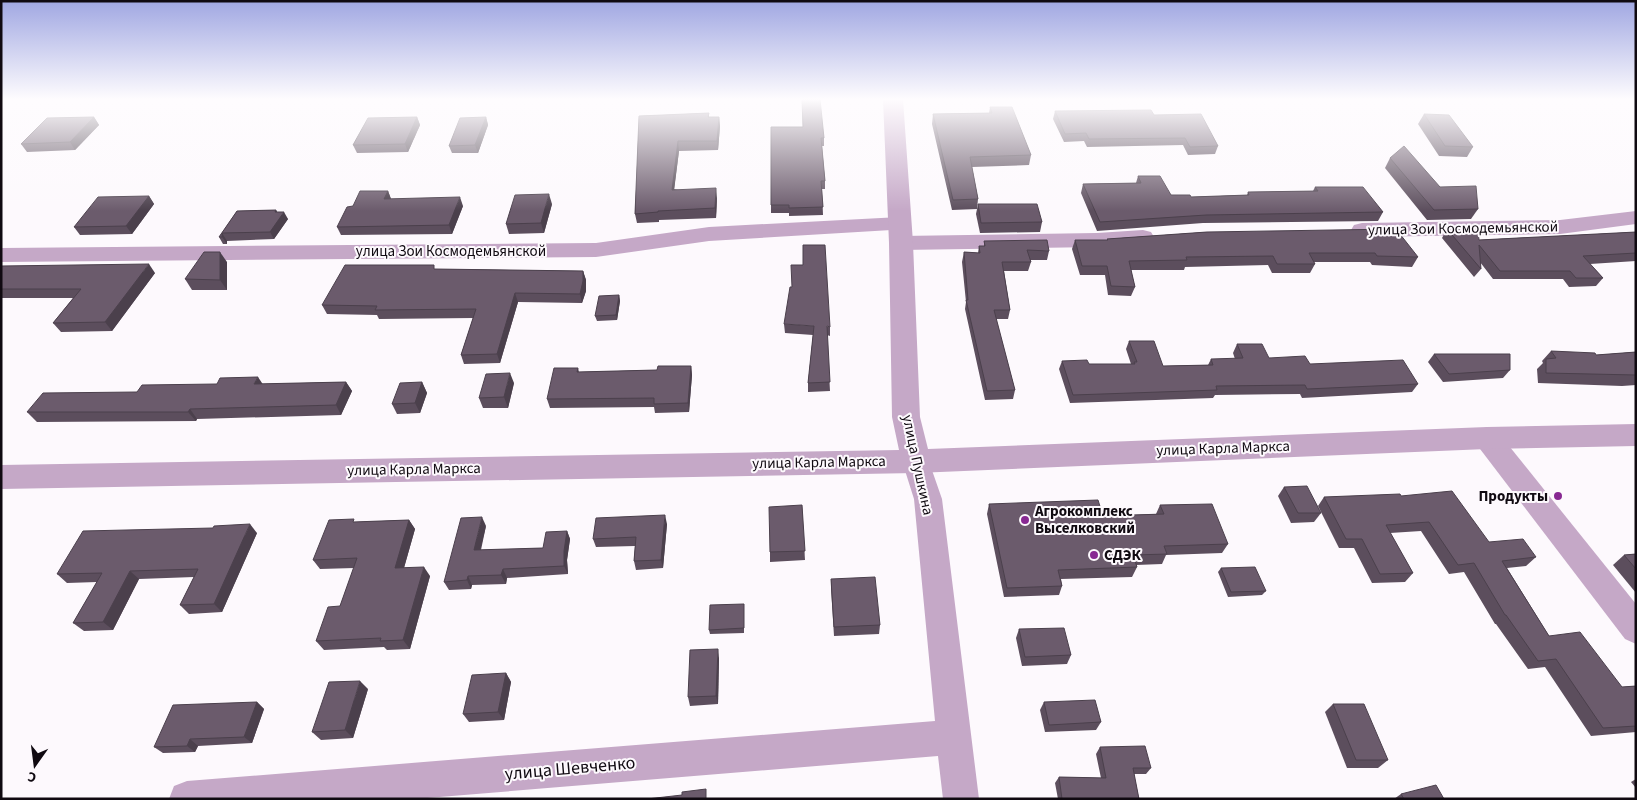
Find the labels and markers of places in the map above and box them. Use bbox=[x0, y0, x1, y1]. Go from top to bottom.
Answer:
place label: Продукты bbox=[1478, 486, 1548, 507]
marker: Продукты bbox=[1552, 490, 1564, 502]
place label: Агрокомплекс Выселковский bbox=[1034, 501, 1135, 539]
marker: Агрокомплекс Выселковский bbox=[1019, 514, 1031, 526]
place label: СДЭК bbox=[1104, 545, 1142, 566]
marker: СДЭК bbox=[1088, 549, 1100, 561]

